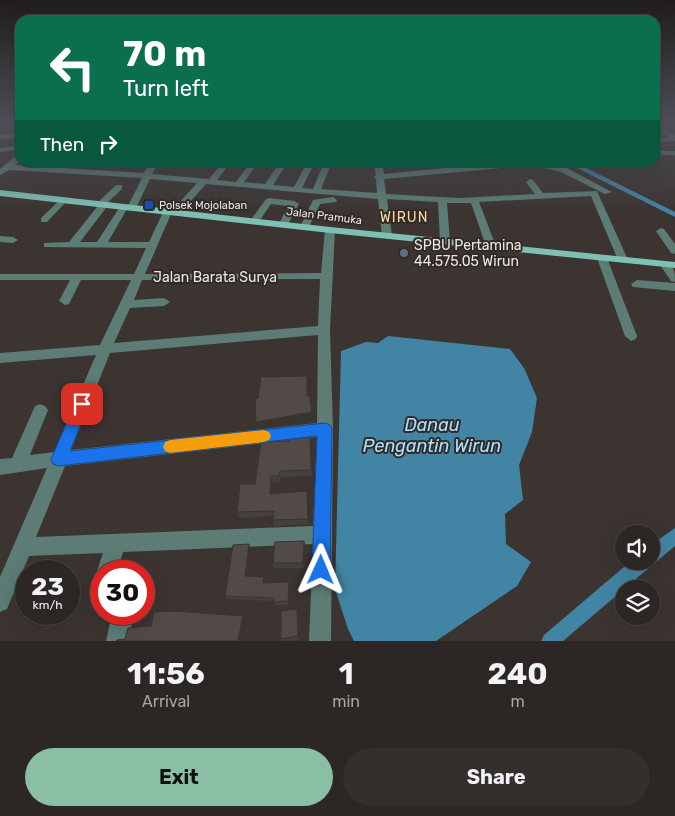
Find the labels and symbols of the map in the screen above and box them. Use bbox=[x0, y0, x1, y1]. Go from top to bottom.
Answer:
marker: Polsek Mojolaban bbox=[143, 199, 155, 211]
place label: Polsek Mojolaban bbox=[159, 199, 247, 212]
street label: Jalan Pramuka bbox=[285, 205, 363, 227]
district label: WIRUN bbox=[380, 209, 428, 226]
place label: SPBU Pertamina 44.575.05 Wirun bbox=[414, 237, 522, 270]
marker: SPBU Pertamina 44.575.05 Wirun bbox=[398, 247, 410, 259]
street label: Jalan Barata Surya bbox=[153, 269, 277, 286]
pin bbox=[61, 383, 103, 425]
water label: Danau Pengantin Wirun bbox=[363, 414, 501, 457]
position arrow bbox=[294, 543, 346, 595]
speed limit sign: 30 bbox=[90, 560, 155, 625]

